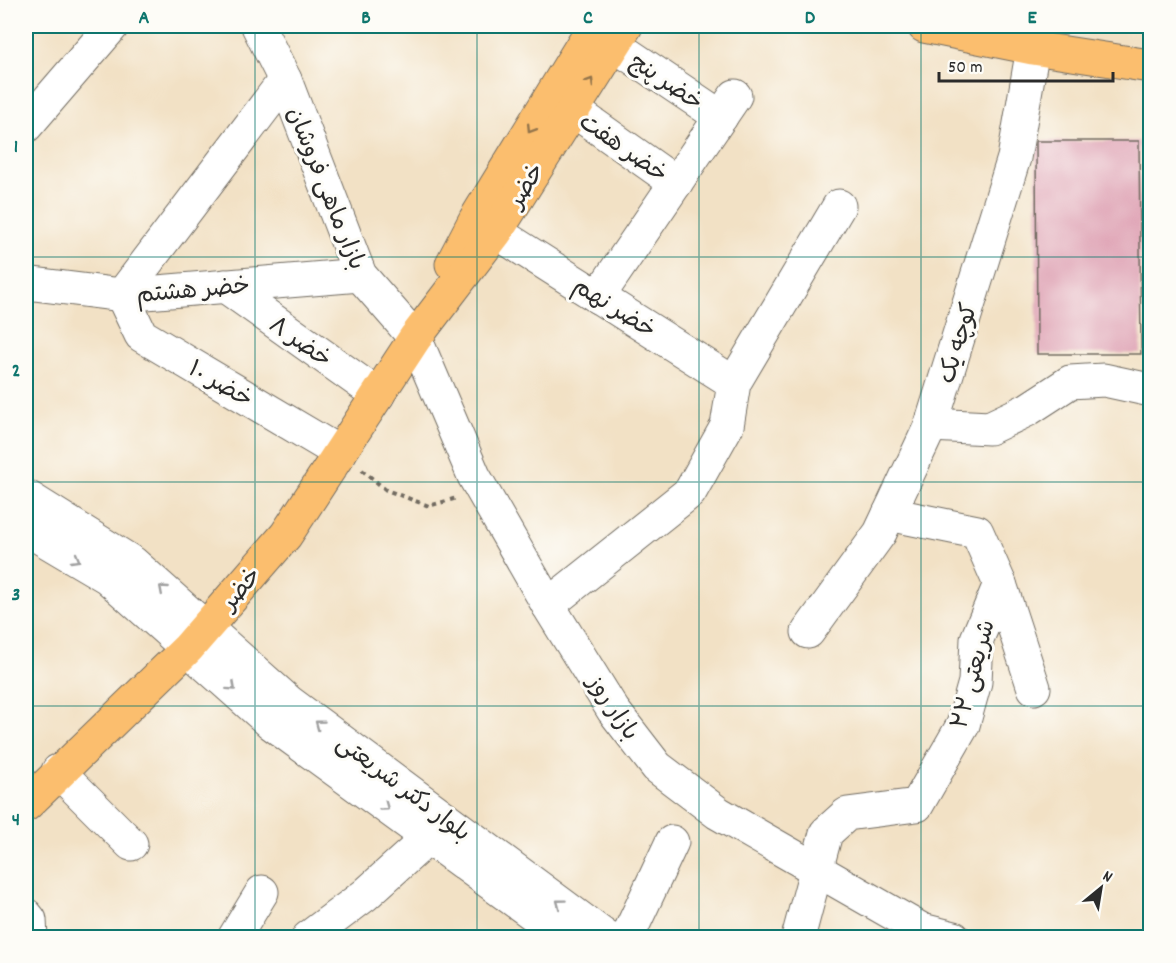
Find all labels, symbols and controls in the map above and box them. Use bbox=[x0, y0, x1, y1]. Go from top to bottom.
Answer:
text: A bbox=[139, 5, 150, 33]
text: B bbox=[361, 5, 371, 33]
text: C bbox=[583, 5, 593, 33]
text: D bbox=[805, 5, 816, 33]
text: E bbox=[1027, 5, 1037, 33]
scale bar bbox=[939, 45, 1113, 83]
street label: خضر پنج bbox=[622, 46, 709, 121]
text: 50 m bbox=[948, 56, 983, 81]
one-way arrow bbox=[583, 78, 595, 88]
street label: بازار ماهی فروشان bbox=[276, 103, 372, 276]
street label: خضر هفت bbox=[571, 106, 674, 193]
one-way arrow bbox=[526, 123, 538, 133]
text: 1 bbox=[14, 134, 18, 162]
street label: خضر bbox=[499, 157, 555, 217]
street label: خضر هشتم bbox=[135, 270, 251, 314]
street label: خضر نهم bbox=[565, 271, 662, 348]
street label: کوچه یک bbox=[932, 299, 988, 388]
street label: خضر ۸ bbox=[261, 309, 338, 377]
street label: خضر ۱۰ bbox=[181, 353, 258, 418]
text: 2 bbox=[12, 358, 20, 386]
one-way arrow bbox=[70, 551, 80, 563]
street label: خضر bbox=[213, 561, 271, 621]
text: 3 bbox=[12, 582, 20, 610]
one-way arrow bbox=[159, 585, 170, 596]
street label: شریعتی ۲۲ bbox=[944, 616, 1006, 733]
street label: بازار روز bbox=[576, 667, 646, 748]
one-way arrow bbox=[225, 680, 235, 691]
one-way arrow bbox=[315, 720, 326, 731]
street label: بلوار دکتر شریعتی bbox=[328, 728, 476, 851]
one-way arrow bbox=[378, 800, 389, 811]
text: 4 bbox=[12, 807, 20, 835]
north arrow bbox=[1071, 858, 1131, 918]
text: N bbox=[1098, 865, 1117, 889]
one-way arrow bbox=[556, 899, 567, 910]

